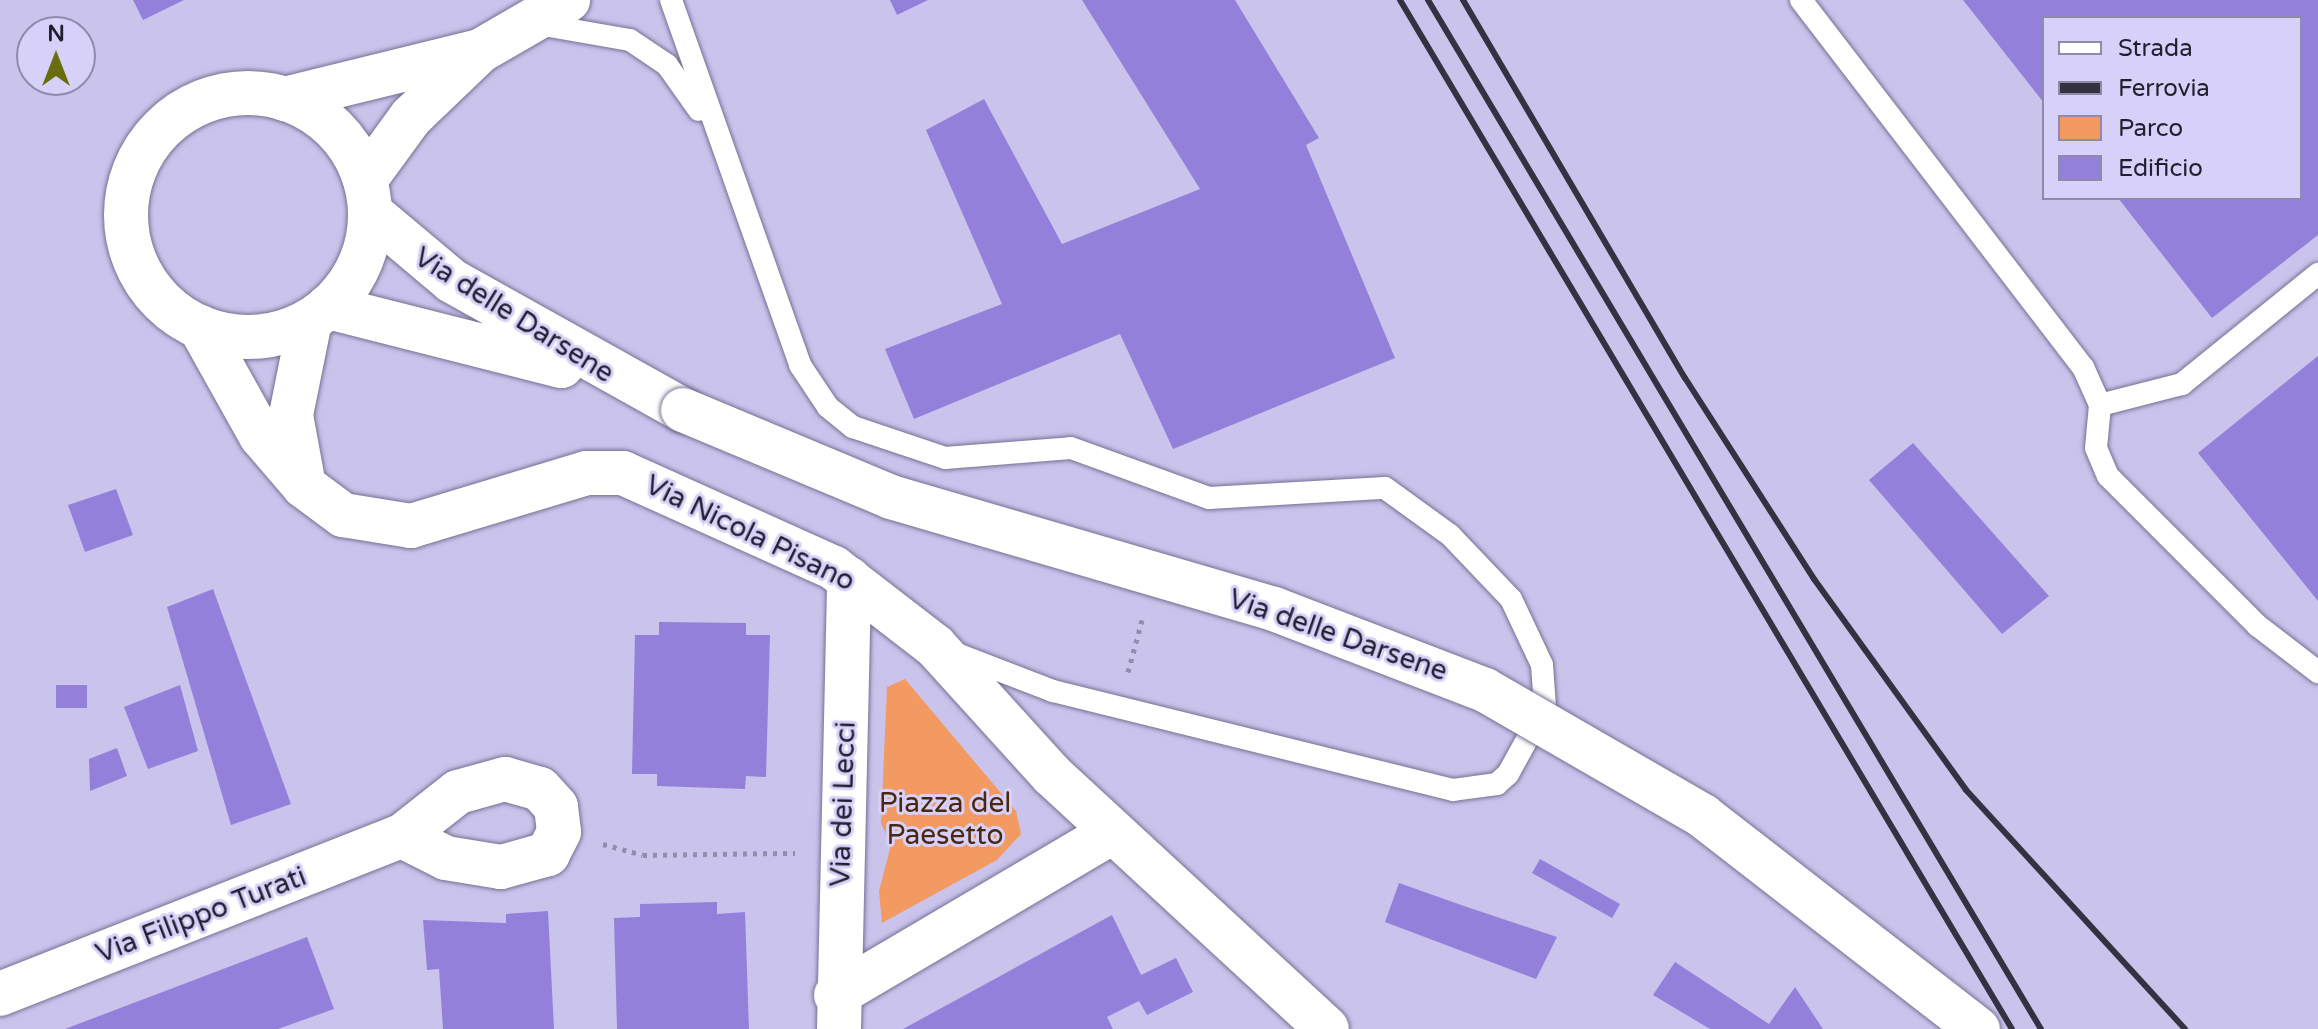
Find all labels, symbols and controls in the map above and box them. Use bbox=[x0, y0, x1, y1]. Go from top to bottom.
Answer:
north arrow bbox=[16, 16, 96, 96]
legend bbox=[2042, 16, 2302, 200]
text: N bbox=[47, 21, 65, 47]
text: Strada bbox=[2118, 34, 2193, 63]
text: Ferrovia bbox=[2118, 74, 2210, 103]
text: Parco bbox=[2118, 114, 2183, 143]
text: Edificio bbox=[2118, 154, 2203, 183]
street label: Via delle Darsene bbox=[408, 240, 620, 390]
street label: Via Nicola Pisano bbox=[640, 468, 860, 598]
street label: Via delle Darsene bbox=[1224, 582, 1452, 688]
street label: Via dei Lecci bbox=[823, 721, 863, 887]
park label: Piazza del Paesetto bbox=[879, 786, 1011, 852]
street label: Via Filippo Turati bbox=[91, 859, 311, 971]

